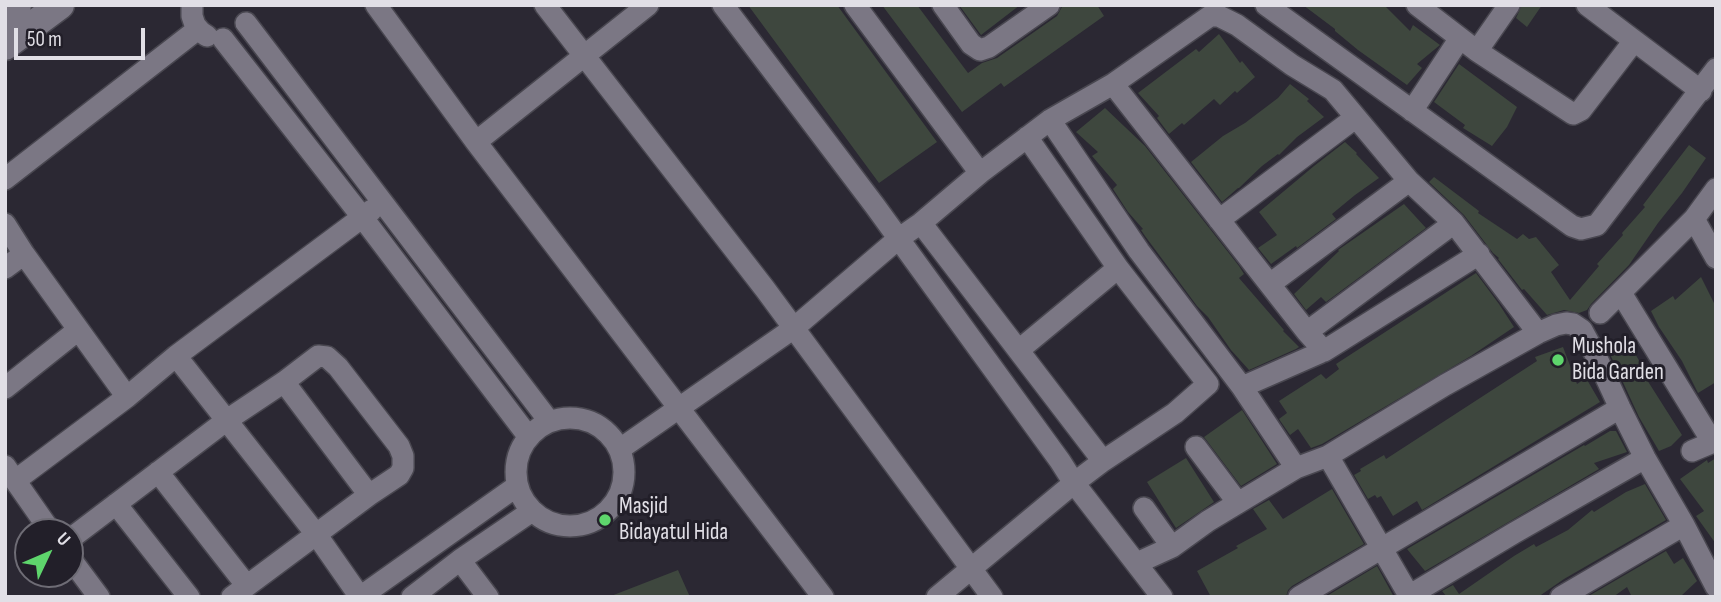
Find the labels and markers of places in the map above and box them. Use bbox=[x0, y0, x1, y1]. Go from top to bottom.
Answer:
place label: Mushola Bida Garden bbox=[1572, 333, 1664, 387]
marker: Mushola Bida Garden bbox=[1550, 352, 1566, 368]
place label: Masjid Bidayatul Hida bbox=[619, 493, 728, 547]
marker: Masjid Bidayatul Hida bbox=[597, 512, 613, 528]

